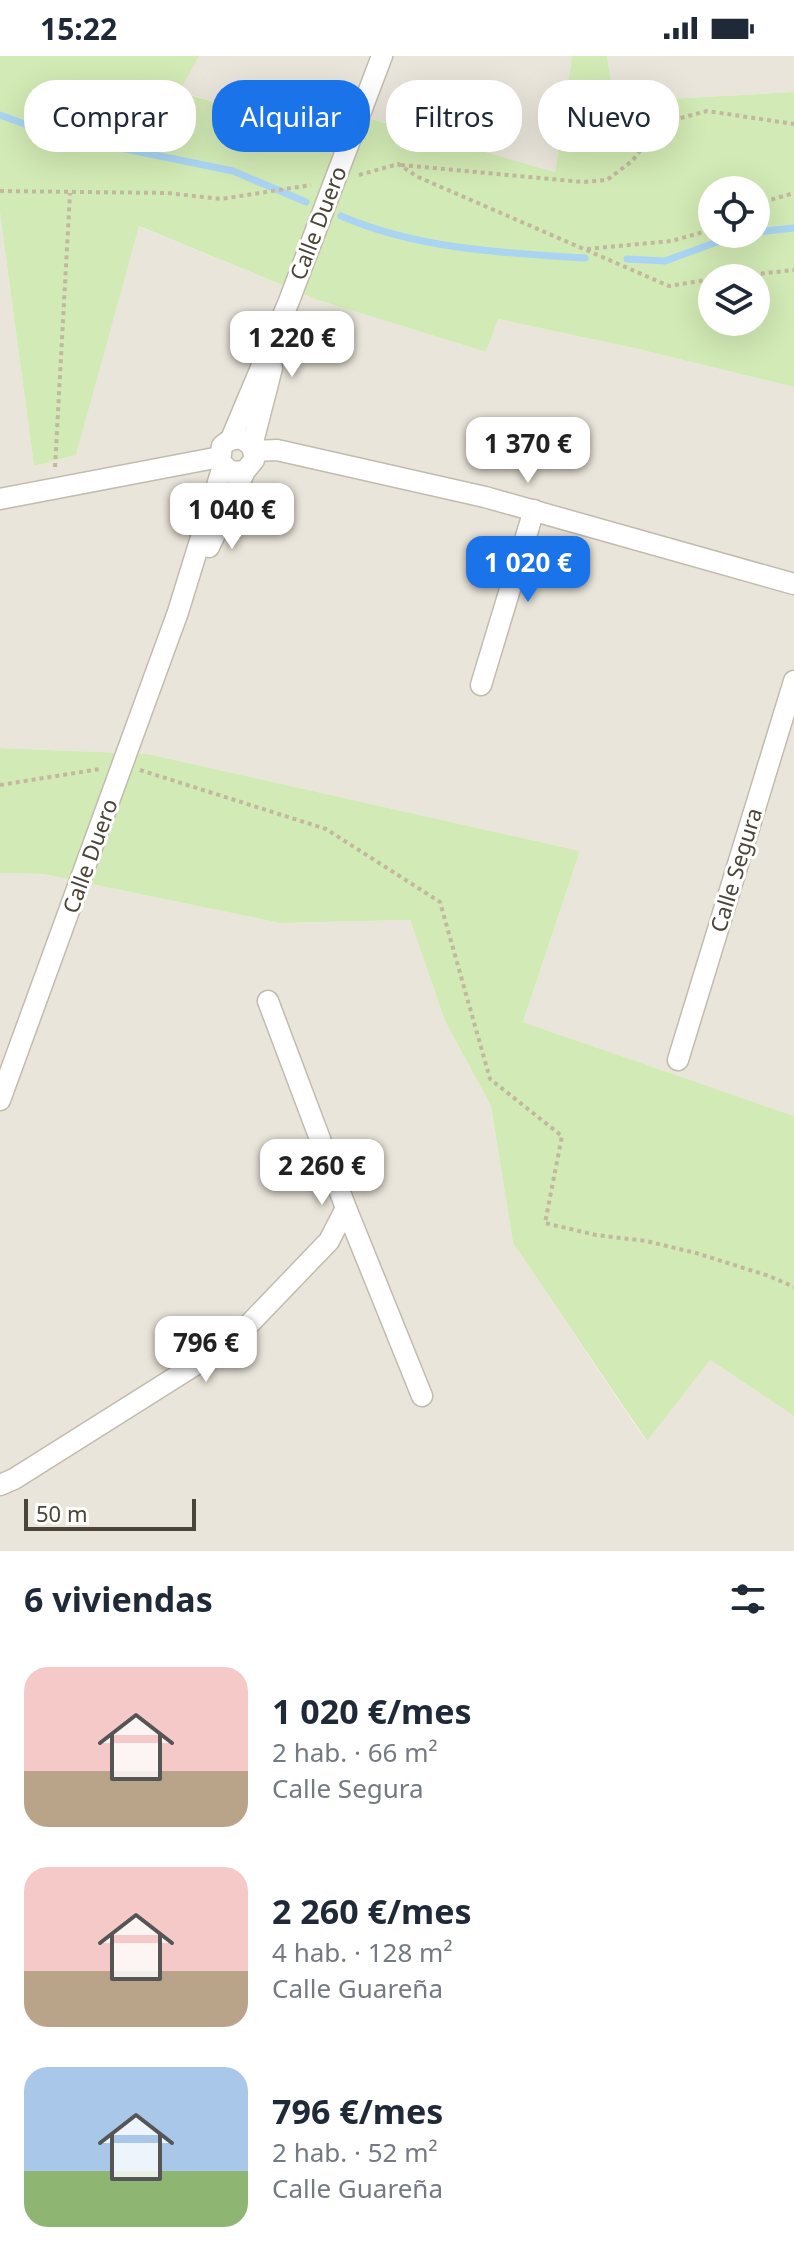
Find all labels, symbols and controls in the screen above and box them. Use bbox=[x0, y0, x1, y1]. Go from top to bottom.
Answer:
text: 15:22 bbox=[40, 8, 117, 49]
chip: Comprar bbox=[24, 80, 196, 152]
chip: Alquilar bbox=[212, 80, 370, 152]
chip: Filtros bbox=[386, 80, 522, 152]
chip: Nuevo bbox=[538, 80, 679, 152]
street label: Calle Duero bbox=[282, 161, 353, 284]
map controls bbox=[698, 176, 770, 336]
button: locate bbox=[698, 176, 770, 248]
button: layers bbox=[698, 264, 770, 336]
pin: 1 220 € bbox=[218, 311, 366, 379]
text: 1 220 € bbox=[248, 319, 336, 355]
pin: 1 370 € bbox=[454, 417, 602, 485]
text: 1 370 € bbox=[484, 425, 572, 461]
pin: 1 040 € bbox=[158, 483, 306, 551]
text: 1 040 € bbox=[188, 491, 276, 527]
pin: 1 020 € bbox=[454, 536, 602, 604]
text: 1 020 € bbox=[484, 544, 572, 580]
street label: Calle Duero bbox=[54, 794, 124, 917]
street label: Calle Segura bbox=[702, 804, 768, 935]
pin: 2 260 € bbox=[248, 1139, 396, 1207]
text: 2 260 € bbox=[278, 1147, 366, 1183]
pin: 796 € bbox=[150, 1316, 262, 1384]
text: 796 € bbox=[173, 1324, 239, 1360]
scale bar bbox=[24, 1495, 196, 1531]
text: 50 m bbox=[36, 1498, 87, 1528]
text: 6 viviendas bbox=[24, 1576, 213, 1622]
icon: filters bbox=[726, 1577, 770, 1621]
text: 1 020 €/mes bbox=[272, 1688, 472, 1734]
icon: home bbox=[88, 1699, 184, 1795]
text: 2 hab. · 66 m² bbox=[272, 1734, 438, 1770]
text: Calle Segura bbox=[272, 1770, 424, 1806]
text: 2 260 €/mes bbox=[272, 1888, 472, 1934]
icon: home bbox=[88, 1899, 184, 1995]
text: 4 hab. · 128 m² bbox=[272, 1934, 453, 1970]
text: Calle Guareña bbox=[272, 1970, 443, 2006]
text: 796 €/mes bbox=[272, 2088, 443, 2134]
icon: home bbox=[88, 2099, 184, 2195]
text: 2 hab. · 52 m² bbox=[272, 2134, 438, 2170]
text: Calle Guareña bbox=[272, 2170, 443, 2206]

